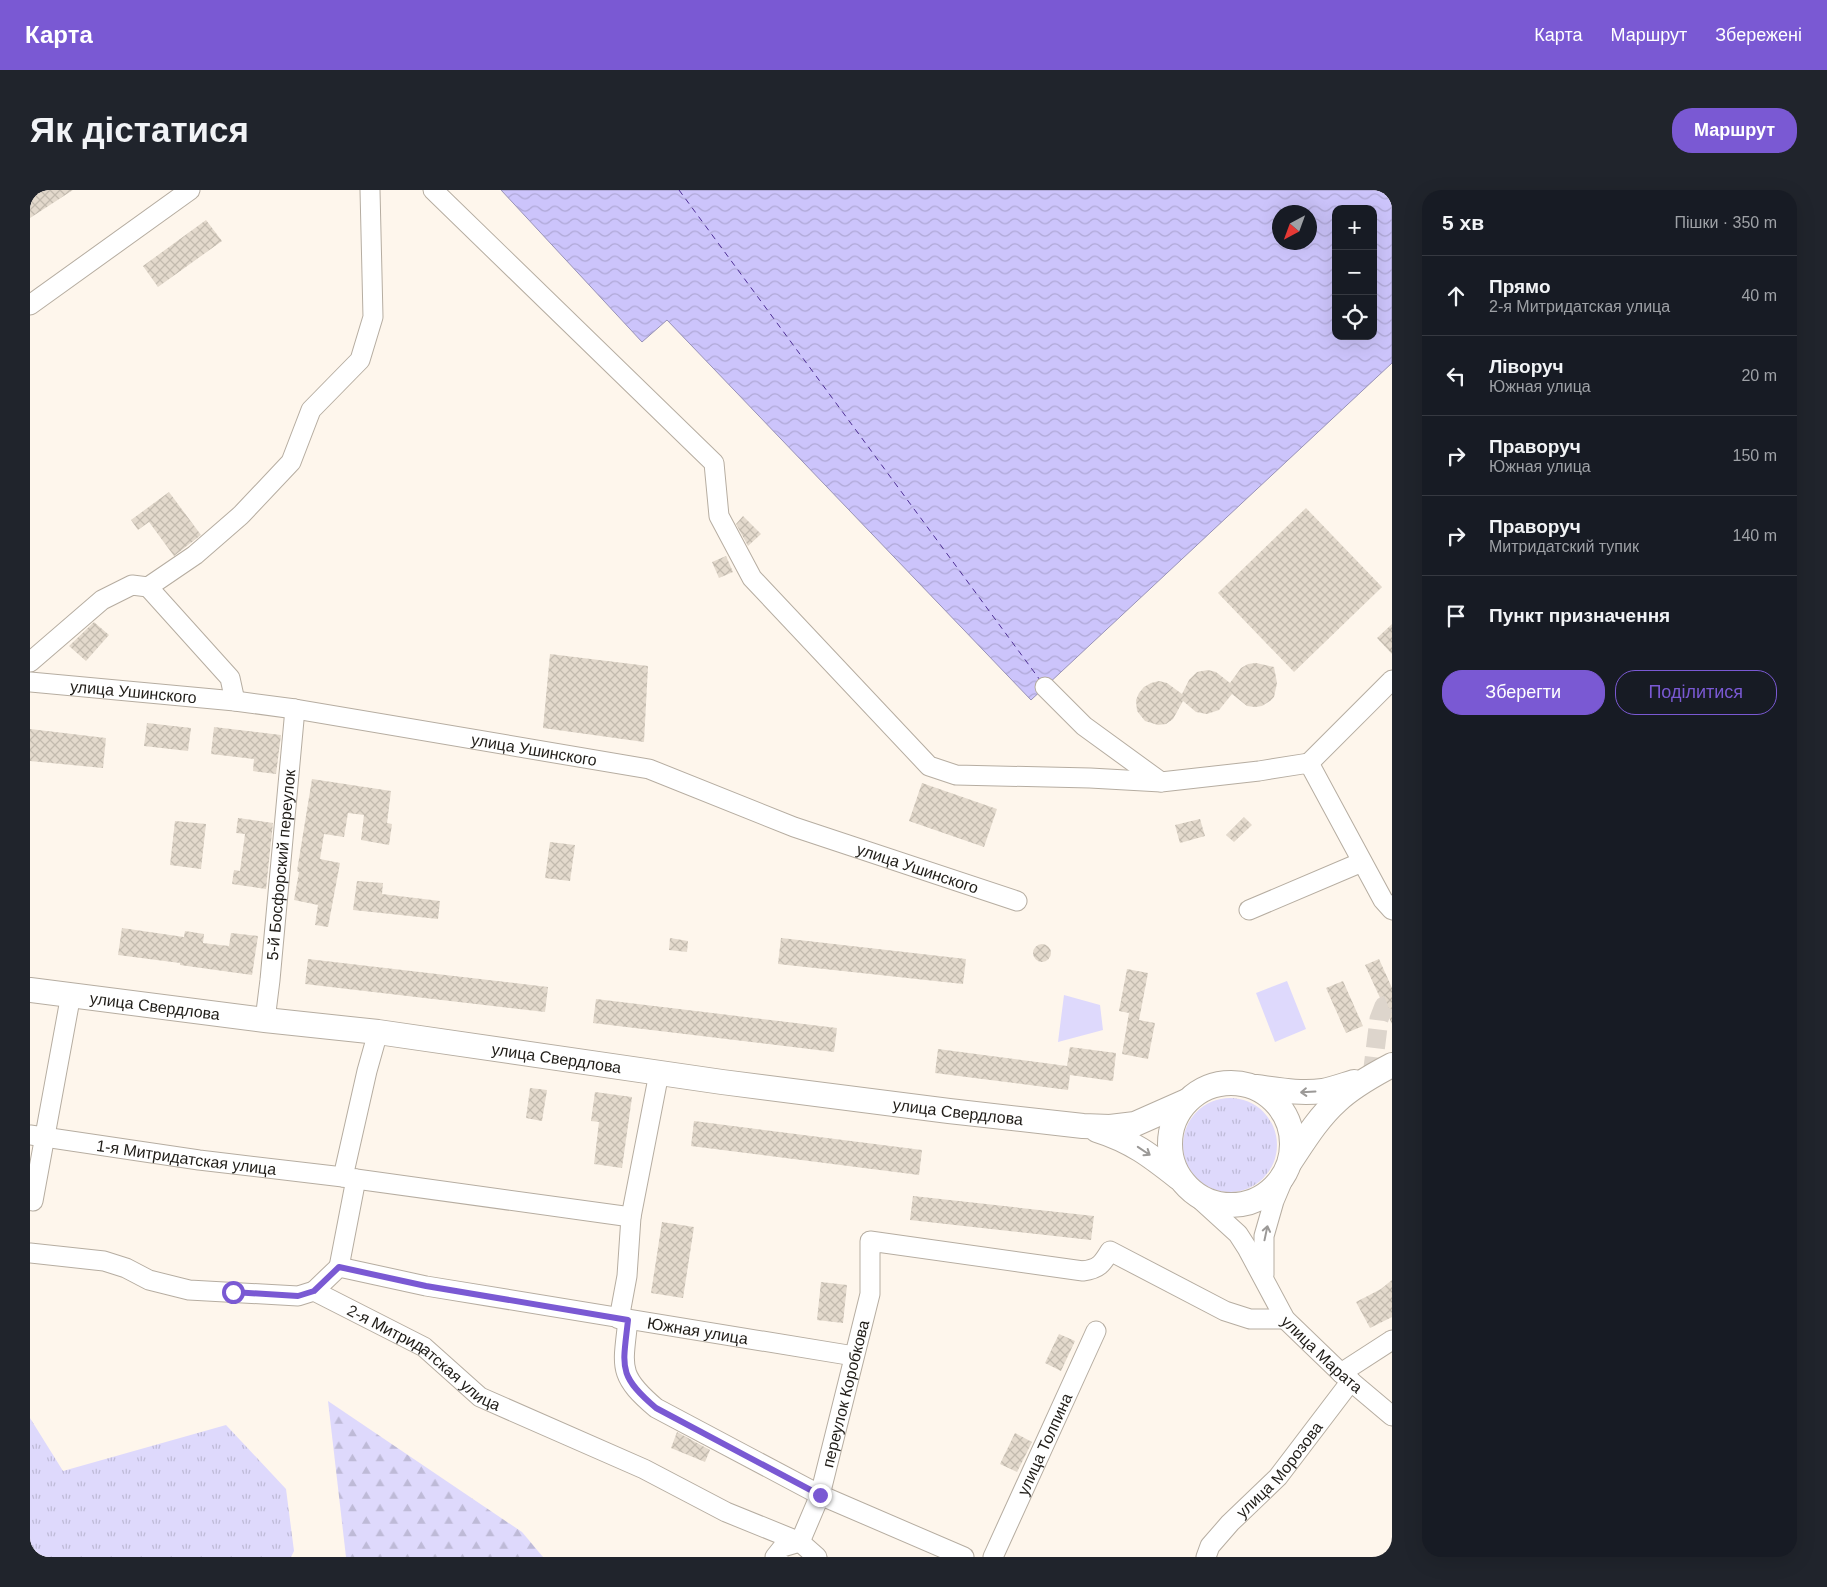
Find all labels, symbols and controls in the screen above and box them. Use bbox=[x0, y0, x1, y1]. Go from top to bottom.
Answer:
text: Карта bbox=[25, 21, 93, 48]
text: Карта bbox=[1534, 25, 1582, 45]
text: Маршрут bbox=[1610, 25, 1687, 45]
text: Збережені bbox=[1715, 25, 1802, 45]
button: Маршрут bbox=[1672, 108, 1797, 153]
text: Як дістатися bbox=[30, 110, 249, 149]
north arrow bbox=[1272, 205, 1317, 250]
map controls bbox=[1332, 205, 1377, 340]
button: + bbox=[1332, 205, 1377, 250]
text: 5 хв bbox=[1442, 211, 1484, 234]
text: Пішки · 350 m bbox=[1674, 214, 1777, 231]
button: − bbox=[1332, 250, 1377, 295]
text: Прямо bbox=[1489, 276, 1551, 297]
icon: ahead bbox=[1442, 282, 1470, 310]
text: 40 m bbox=[1741, 287, 1777, 304]
button: locate bbox=[1332, 295, 1377, 340]
text: 2-я Митридатская улица bbox=[1489, 298, 1670, 315]
text: Ліворуч bbox=[1489, 356, 1564, 377]
icon: left bbox=[1442, 362, 1470, 390]
text: 20 m bbox=[1741, 367, 1777, 384]
text: Южная улица bbox=[1489, 378, 1591, 395]
text: Праворуч bbox=[1489, 436, 1581, 457]
icon: right bbox=[1442, 442, 1470, 470]
text: 150 m bbox=[1733, 447, 1777, 464]
text: Южная улица bbox=[1489, 458, 1591, 475]
text: Праворуч bbox=[1489, 516, 1581, 537]
icon: right bbox=[1442, 522, 1470, 550]
text: 140 m bbox=[1733, 527, 1777, 544]
text: Митридатский тупик bbox=[1489, 538, 1639, 555]
icon: arrive bbox=[1442, 602, 1470, 630]
text: Пункт призначення bbox=[1489, 605, 1670, 626]
button: Зберегти bbox=[1442, 670, 1605, 715]
button: Поділитися bbox=[1615, 670, 1777, 715]
street label: улица Ушинского bbox=[70, 677, 198, 706]
street label: улица Ушинского bbox=[470, 731, 598, 769]
street label: 5-й Босфорский переулок bbox=[263, 768, 298, 961]
street label: улица Ушинского bbox=[855, 840, 981, 896]
street label: улица Свердлова bbox=[89, 989, 221, 1023]
street label: улица Свердлова bbox=[491, 1040, 623, 1076]
one-way arrow bbox=[1300, 1087, 1316, 1096]
street label: улица Свердлова bbox=[892, 1095, 1024, 1128]
street label: 1-я Митридатская улица bbox=[95, 1136, 277, 1178]
one-way arrow bbox=[1137, 1146, 1151, 1157]
one-way arrow bbox=[1262, 1226, 1271, 1242]
route start bbox=[222, 1281, 245, 1304]
street label: 2-я Митридатская улица bbox=[345, 1301, 503, 1413]
street label: улица Марата bbox=[1278, 1312, 1366, 1396]
street label: Южная улица bbox=[646, 1314, 749, 1347]
street label: переулок Коробкова bbox=[819, 1318, 872, 1469]
street label: улица Толпина bbox=[1014, 1390, 1075, 1498]
street label: улица Морозова bbox=[1233, 1418, 1326, 1521]
route end bbox=[809, 1484, 832, 1507]

